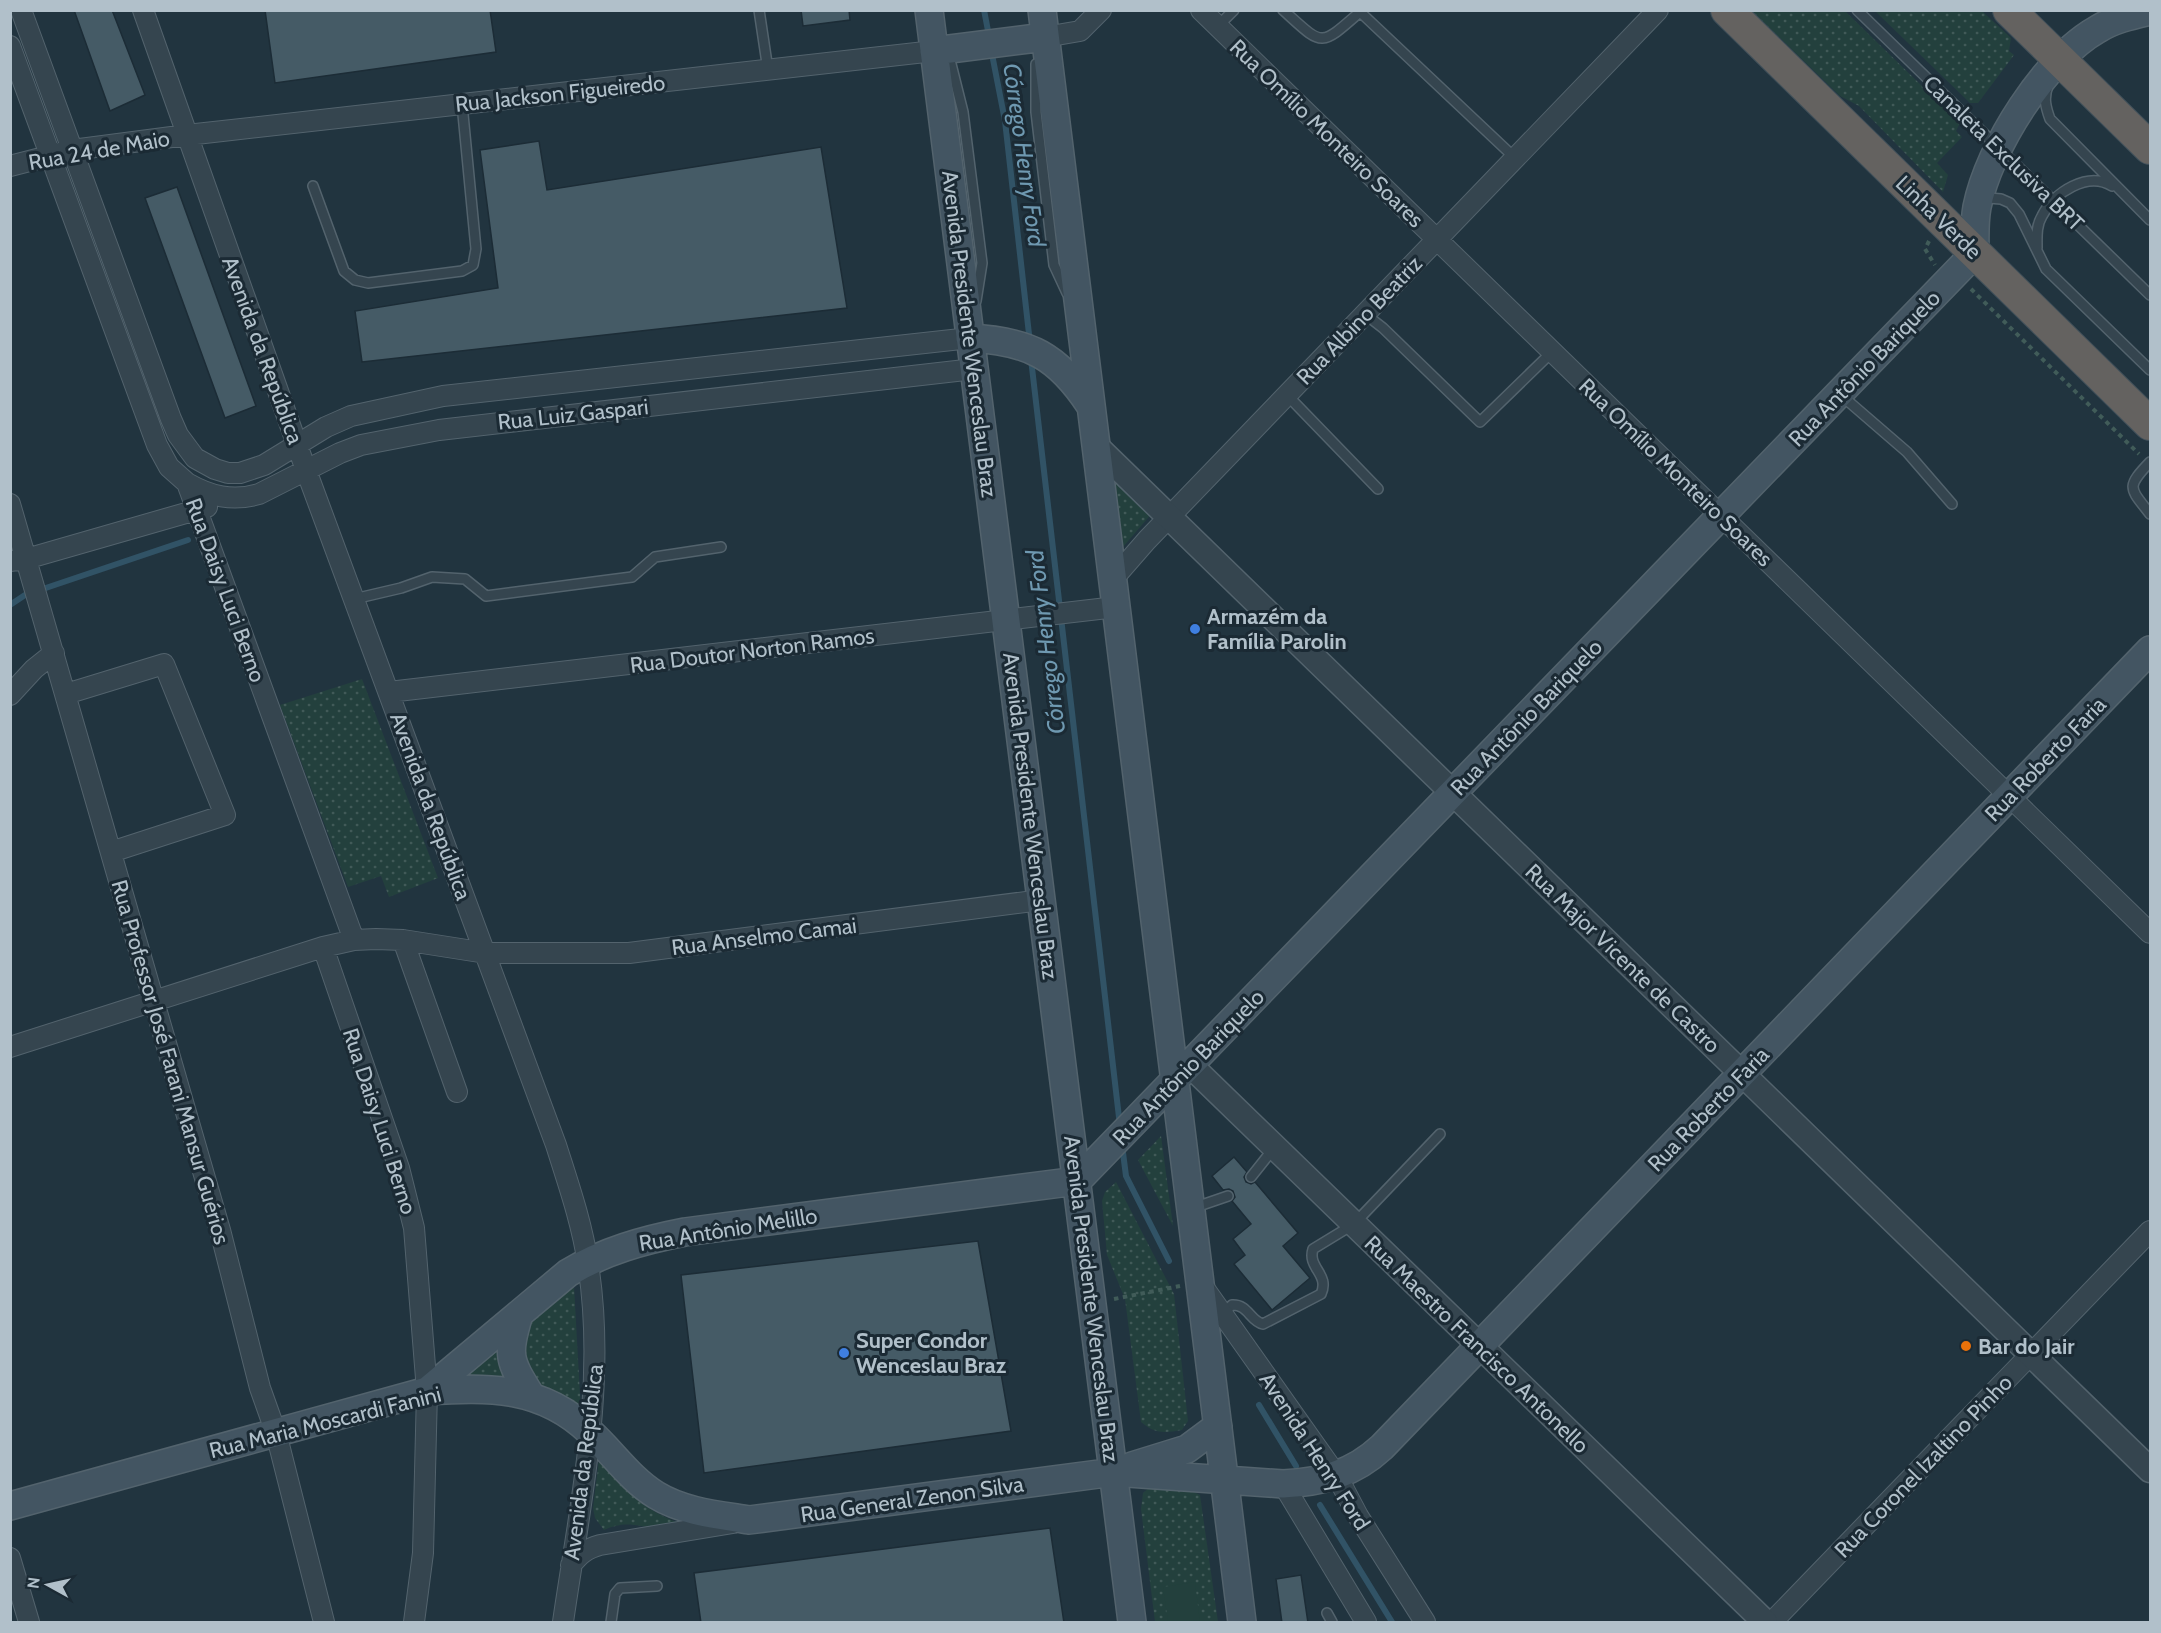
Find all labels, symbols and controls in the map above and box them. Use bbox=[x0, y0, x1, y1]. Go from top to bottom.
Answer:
street label: Rua Omílio Monteiro Soares bbox=[1224, 34, 1429, 233]
water label: Córrego Henry Ford bbox=[997, 61, 1052, 249]
street label: Rua Jackson Figueiredo bbox=[454, 69, 666, 118]
street label: Canaleta Exclusiva BRT bbox=[1918, 70, 2090, 237]
street label: Rua 24 de Maio bbox=[26, 125, 172, 176]
street label: Avenida Presidente Wenceslau Braz bbox=[936, 169, 1003, 499]
street label: Linha Verde bbox=[1890, 170, 1987, 265]
street label: Rua Albino Beatriz bbox=[1291, 250, 1428, 391]
street label: Avenida da República bbox=[216, 253, 309, 448]
street label: Rua Antônio Bariquelo bbox=[1783, 285, 1946, 452]
street label: Rua Omílio Monteiro Soares bbox=[1573, 373, 1778, 572]
street label: Rua Luiz Gaspari bbox=[496, 393, 650, 436]
street label: Rua Daisy Luci Berno bbox=[180, 494, 271, 686]
water label: Córrego Henry Ford bbox=[1020, 548, 1071, 736]
place label: Armazém da Família Parolin bbox=[1207, 603, 1347, 655]
street label: Rua Doutor Norton Ramos bbox=[628, 622, 876, 679]
marker: Armazém da Família Parolin bbox=[1188, 622, 1202, 636]
street label: Rua Antônio Bariquelo bbox=[1445, 634, 1608, 801]
street label: Avenida Presidente Wenceslau Braz bbox=[997, 651, 1064, 981]
street label: Rua Roberto Faria bbox=[1979, 691, 2112, 827]
street label: Avenida da República bbox=[384, 709, 477, 904]
street label: Rua Major Vicente de Castro bbox=[1520, 858, 1726, 1059]
street label: Rua Professor José Farani Mansur Guérios bbox=[105, 877, 236, 1247]
street label: Rua Anselmo Camai bbox=[670, 912, 858, 961]
street label: Rua Antônio Bariquelo bbox=[1107, 984, 1270, 1151]
street label: Rua Daisy Luci Berno bbox=[337, 1025, 422, 1218]
street label: Rua Roberto Faria bbox=[1642, 1041, 1775, 1177]
street label: Avenida Presidente Wenceslau Braz bbox=[1058, 1134, 1125, 1464]
street label: Rua Antônio Melillo bbox=[637, 1202, 819, 1257]
street label: Rua Maestro Francisco Antonello bbox=[1359, 1230, 1595, 1459]
place label: Super Condor Wenceslau Braz bbox=[856, 1327, 1007, 1379]
place label: Bar do Jair bbox=[1978, 1333, 2075, 1360]
marker: Bar do Jair bbox=[1959, 1339, 1973, 1353]
marker: Super Condor Wenceslau Braz bbox=[837, 1346, 851, 1360]
street label: Avenida da República bbox=[558, 1362, 609, 1562]
street label: Avenida Henry Ford bbox=[1254, 1367, 1376, 1535]
street label: Rua Coronel Izaltino Pinho bbox=[1829, 1369, 2018, 1564]
street label: Rua Maria Moscardi Fanini bbox=[206, 1381, 444, 1464]
street label: Rua General Zenon Silva bbox=[799, 1470, 1026, 1529]
north arrow bbox=[18, 1555, 78, 1615]
text: N bbox=[23, 1576, 44, 1590]

